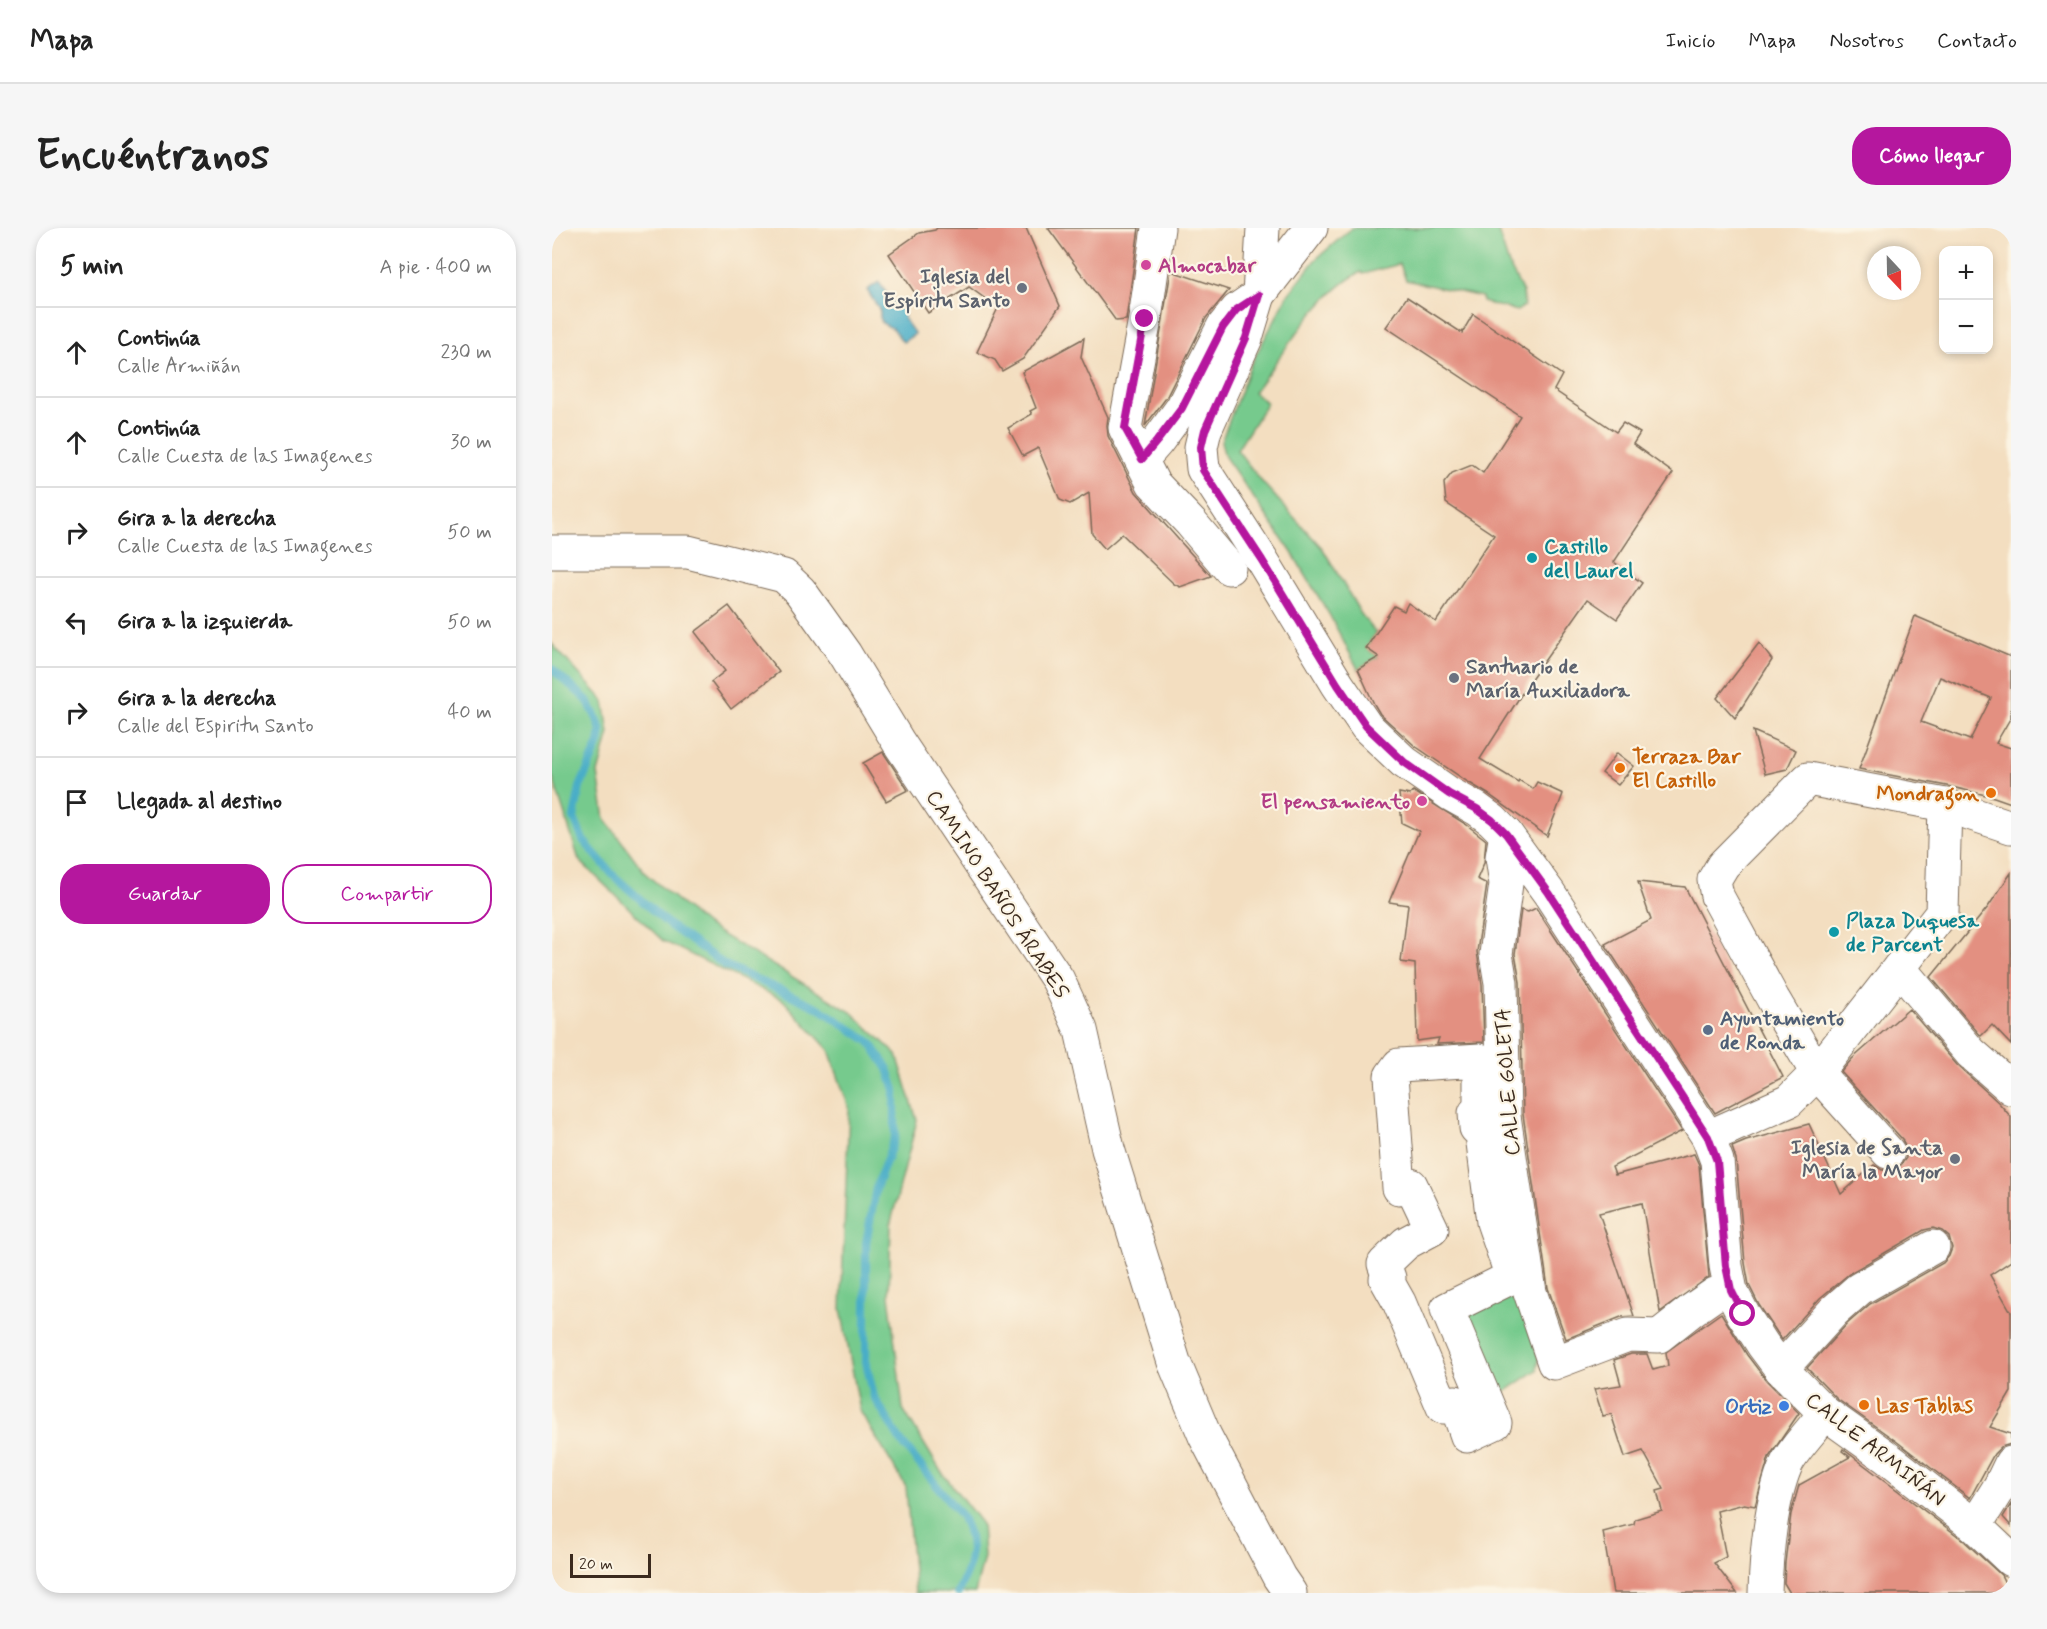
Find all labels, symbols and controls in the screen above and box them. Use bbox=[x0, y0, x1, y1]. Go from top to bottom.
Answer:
text: Mapa bbox=[30, 23, 94, 60]
text: Inicio bbox=[1666, 27, 1716, 55]
text: Mapa bbox=[1749, 27, 1796, 55]
text: Nosotros bbox=[1829, 27, 1904, 55]
text: Contacto bbox=[1937, 27, 2017, 55]
button: Cómo llegar bbox=[1852, 127, 2011, 185]
text: Encuéntranos bbox=[36, 129, 269, 184]
north arrow bbox=[1867, 246, 1921, 300]
map controls bbox=[1939, 246, 1993, 354]
button: + bbox=[1939, 246, 1993, 300]
text: 5 min bbox=[60, 250, 124, 284]
place label: Almocabar bbox=[1158, 252, 1258, 280]
text: A pie · 400 m bbox=[380, 254, 492, 281]
marker: Almocabar bbox=[1139, 258, 1153, 272]
place label: Iglesia del Espíritu Santo bbox=[883, 263, 1010, 315]
marker: Iglesia del Espíritu Santo bbox=[1015, 281, 1029, 295]
button: − bbox=[1939, 300, 1993, 354]
route end bbox=[1131, 305, 1157, 331]
text: Continúa bbox=[117, 325, 201, 353]
icon: ahead bbox=[60, 336, 93, 369]
text: 230 m bbox=[440, 339, 492, 366]
text: Calle Armiñán bbox=[117, 353, 240, 380]
text: Continúa bbox=[117, 415, 201, 443]
icon: ahead bbox=[60, 426, 93, 459]
text: 30 m bbox=[450, 429, 492, 456]
text: Calle Cuesta de las Imagenes bbox=[117, 443, 373, 470]
text: Gira a la derecha bbox=[117, 505, 277, 533]
icon: right bbox=[60, 516, 93, 549]
text: 50 m bbox=[447, 519, 492, 546]
text: Calle Cuesta de las Imagenes bbox=[117, 533, 373, 560]
place label: Castillo del Laurel bbox=[1544, 533, 1633, 585]
marker: Castillo del Laurel bbox=[1525, 551, 1539, 565]
icon: left bbox=[60, 606, 93, 639]
text: Gira a la izquierda bbox=[117, 608, 292, 636]
text: 50 m bbox=[447, 609, 492, 636]
place label: Santuario de María Auxiliadora bbox=[1466, 653, 1631, 705]
marker: Santuario de María Auxiliadora bbox=[1447, 671, 1461, 685]
text: Gira a la derecha bbox=[117, 685, 277, 713]
icon: right bbox=[60, 696, 93, 729]
text: 40 m bbox=[448, 699, 492, 726]
text: Calle del Espiritu Santo bbox=[117, 713, 314, 740]
place label: Terraza Bar El Castillo bbox=[1632, 743, 1742, 795]
marker: Terraza Bar El Castillo bbox=[1613, 761, 1627, 775]
place label: Mondragon bbox=[1876, 780, 1980, 810]
street label: CAMINO BAÑOS ÁRABES bbox=[919, 785, 1075, 1004]
icon: arrive bbox=[60, 786, 93, 819]
marker: Mondragon bbox=[1984, 786, 1998, 800]
text: Llegada al destino bbox=[117, 788, 282, 816]
place label: El pensamiento bbox=[1260, 788, 1410, 816]
marker: El pensamiento bbox=[1415, 794, 1429, 808]
button: Guardar bbox=[60, 864, 270, 924]
button: Compartir bbox=[282, 864, 492, 924]
place label: Plaza Duquesa de Parcent bbox=[1846, 907, 1980, 959]
marker: Plaza Duquesa de Parcent bbox=[1827, 925, 1841, 939]
place label: Ayuntamiento de Ronda bbox=[1720, 1005, 1844, 1057]
street label: CALLE GOLETA bbox=[1489, 1007, 1527, 1157]
marker: Ayuntamiento de Ronda bbox=[1701, 1023, 1715, 1037]
place label: Iglesia de Santa María la Mayor bbox=[1791, 1134, 1943, 1186]
marker: Iglesia de Santa María la Mayor bbox=[1948, 1152, 1962, 1166]
route start bbox=[1729, 1300, 1755, 1326]
street label: CALLE ARMIÑÁN bbox=[1800, 1386, 1951, 1513]
place label: Las Tablas bbox=[1876, 1392, 1974, 1420]
place label: Ortiz bbox=[1725, 1393, 1773, 1421]
marker: Las Tablas bbox=[1857, 1398, 1871, 1412]
marker: Ortiz bbox=[1777, 1399, 1791, 1413]
scale bar bbox=[570, 1551, 651, 1578]
text: 20 m bbox=[579, 1554, 613, 1575]

